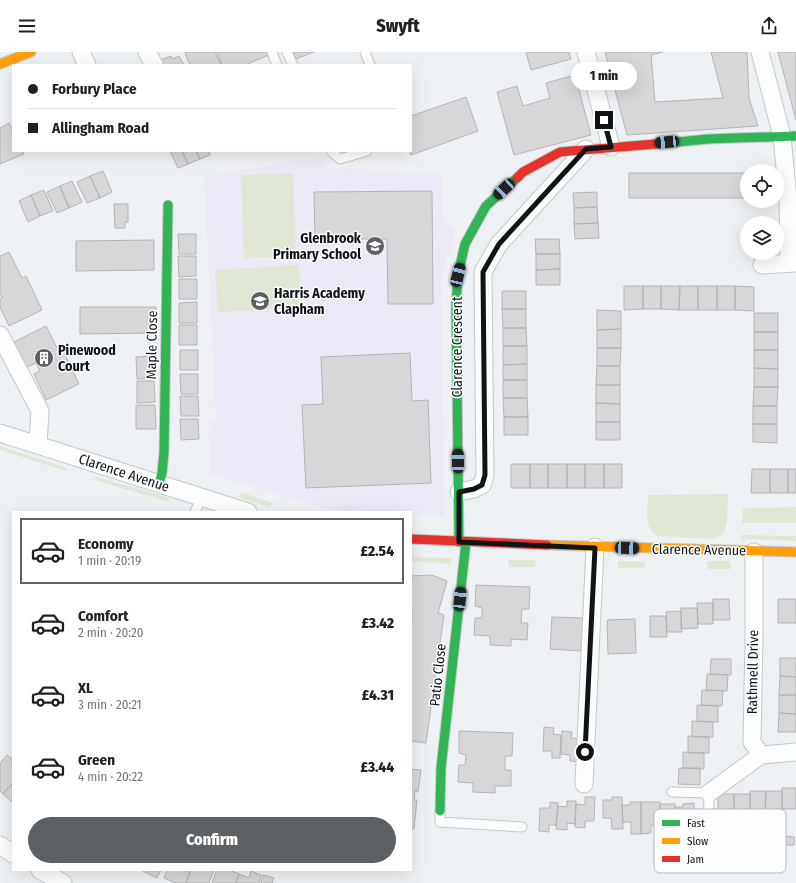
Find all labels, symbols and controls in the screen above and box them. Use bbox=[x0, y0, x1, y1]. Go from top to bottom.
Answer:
icon: menu bbox=[16, 15, 38, 37]
text: Swyft bbox=[376, 15, 420, 37]
icon: share bbox=[758, 15, 780, 37]
callout: 1 min bbox=[571, 62, 637, 90]
text: 1 min bbox=[590, 68, 618, 83]
text: Forbury Place bbox=[52, 80, 137, 98]
route end bbox=[595, 111, 613, 129]
text: Allingham Road bbox=[52, 119, 149, 137]
car bbox=[655, 135, 679, 149]
map controls bbox=[740, 164, 784, 260]
button: locate bbox=[740, 164, 784, 208]
car bbox=[491, 176, 517, 202]
button: layers bbox=[740, 216, 784, 260]
place label: Glenbrook Primary School bbox=[273, 230, 362, 263]
school or university icon: Glenbrook Primary School bbox=[364, 235, 386, 257]
car bbox=[449, 262, 467, 288]
place label: Harris Academy Clapham bbox=[274, 285, 365, 318]
school or university icon: Harris Academy Clapham bbox=[249, 290, 271, 312]
street label: Clarence Crescent bbox=[449, 296, 466, 398]
street label: Maple Close bbox=[143, 310, 161, 380]
place label: Pinewood Court bbox=[58, 342, 116, 375]
building icon: Pinewood Court bbox=[33, 347, 55, 369]
car bbox=[452, 449, 464, 473]
street label: Clarence Avenue bbox=[77, 450, 172, 496]
icon: car bbox=[30, 533, 66, 569]
text: Economy bbox=[78, 535, 133, 553]
street label: Clarence Avenue bbox=[652, 541, 746, 559]
text: £2.54 bbox=[361, 542, 394, 560]
car bbox=[615, 542, 639, 554]
text: 1 min · 20:19 bbox=[78, 553, 141, 568]
car bbox=[453, 586, 467, 612]
icon: car bbox=[30, 605, 66, 641]
text: Comfort bbox=[78, 607, 129, 625]
text: £3.42 bbox=[361, 614, 394, 632]
text: 2 min · 20:20 bbox=[78, 625, 144, 640]
street label: Rathmell Drive bbox=[744, 630, 762, 714]
street label: Patio Close bbox=[426, 643, 450, 707]
icon: car bbox=[30, 677, 66, 713]
text: XL bbox=[78, 679, 93, 697]
text: £4.31 bbox=[362, 686, 394, 704]
text: 3 min · 20:21 bbox=[78, 697, 142, 712]
route start bbox=[576, 743, 594, 761]
icon: car bbox=[30, 749, 66, 785]
text: Green bbox=[78, 751, 115, 769]
text: £3.44 bbox=[360, 758, 394, 776]
text: 4 min · 20:22 bbox=[78, 769, 143, 784]
legend bbox=[654, 809, 786, 873]
button: Confirm bbox=[28, 817, 396, 863]
text: Fast bbox=[687, 817, 705, 830]
text: Slow bbox=[687, 835, 708, 848]
text: Jam bbox=[687, 853, 704, 866]

